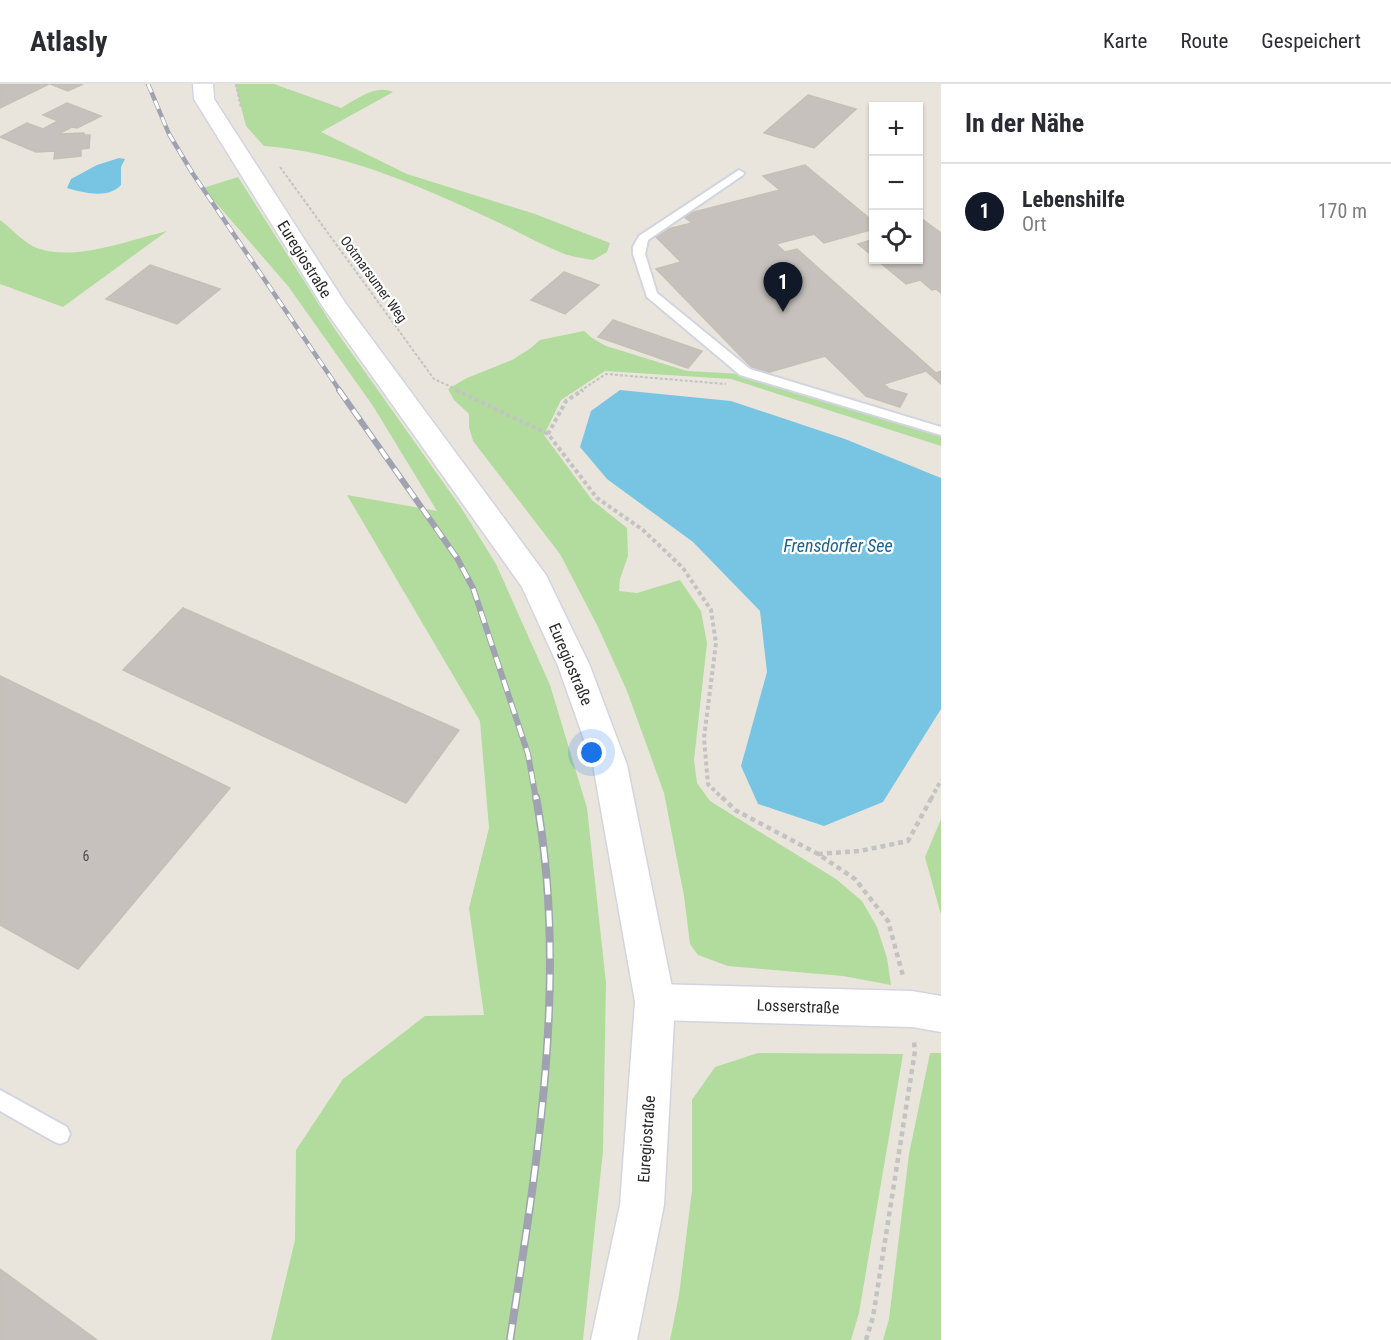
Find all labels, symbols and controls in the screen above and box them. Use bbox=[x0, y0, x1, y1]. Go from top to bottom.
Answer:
text: Atlasly bbox=[30, 25, 108, 58]
text: Karte bbox=[1103, 29, 1147, 53]
text: Route bbox=[1180, 29, 1228, 53]
text: Gespeichert bbox=[1261, 29, 1361, 53]
map controls bbox=[869, 102, 923, 264]
button: + bbox=[869, 102, 923, 156]
text: In der Nähe bbox=[965, 108, 1084, 138]
button: − bbox=[869, 156, 923, 210]
text: Lebenshilfe bbox=[1022, 187, 1125, 212]
text: 1 bbox=[979, 199, 990, 223]
text: 170 m bbox=[1318, 199, 1367, 223]
button: locate bbox=[869, 210, 923, 264]
text: Ort bbox=[1022, 212, 1047, 236]
street label: Euregiostraße bbox=[273, 217, 336, 301]
street label: Ootmarsumer Weg bbox=[337, 233, 411, 325]
pin: 1 bbox=[764, 262, 802, 312]
water label: Frensdorfer See bbox=[783, 535, 893, 556]
street label: Euregiostraße bbox=[545, 620, 596, 708]
your location bbox=[577, 738, 606, 767]
house number: 6 bbox=[83, 848, 90, 864]
street label: Losserstraße bbox=[756, 996, 840, 1017]
street label: Euregiostraße bbox=[634, 1095, 659, 1183]

